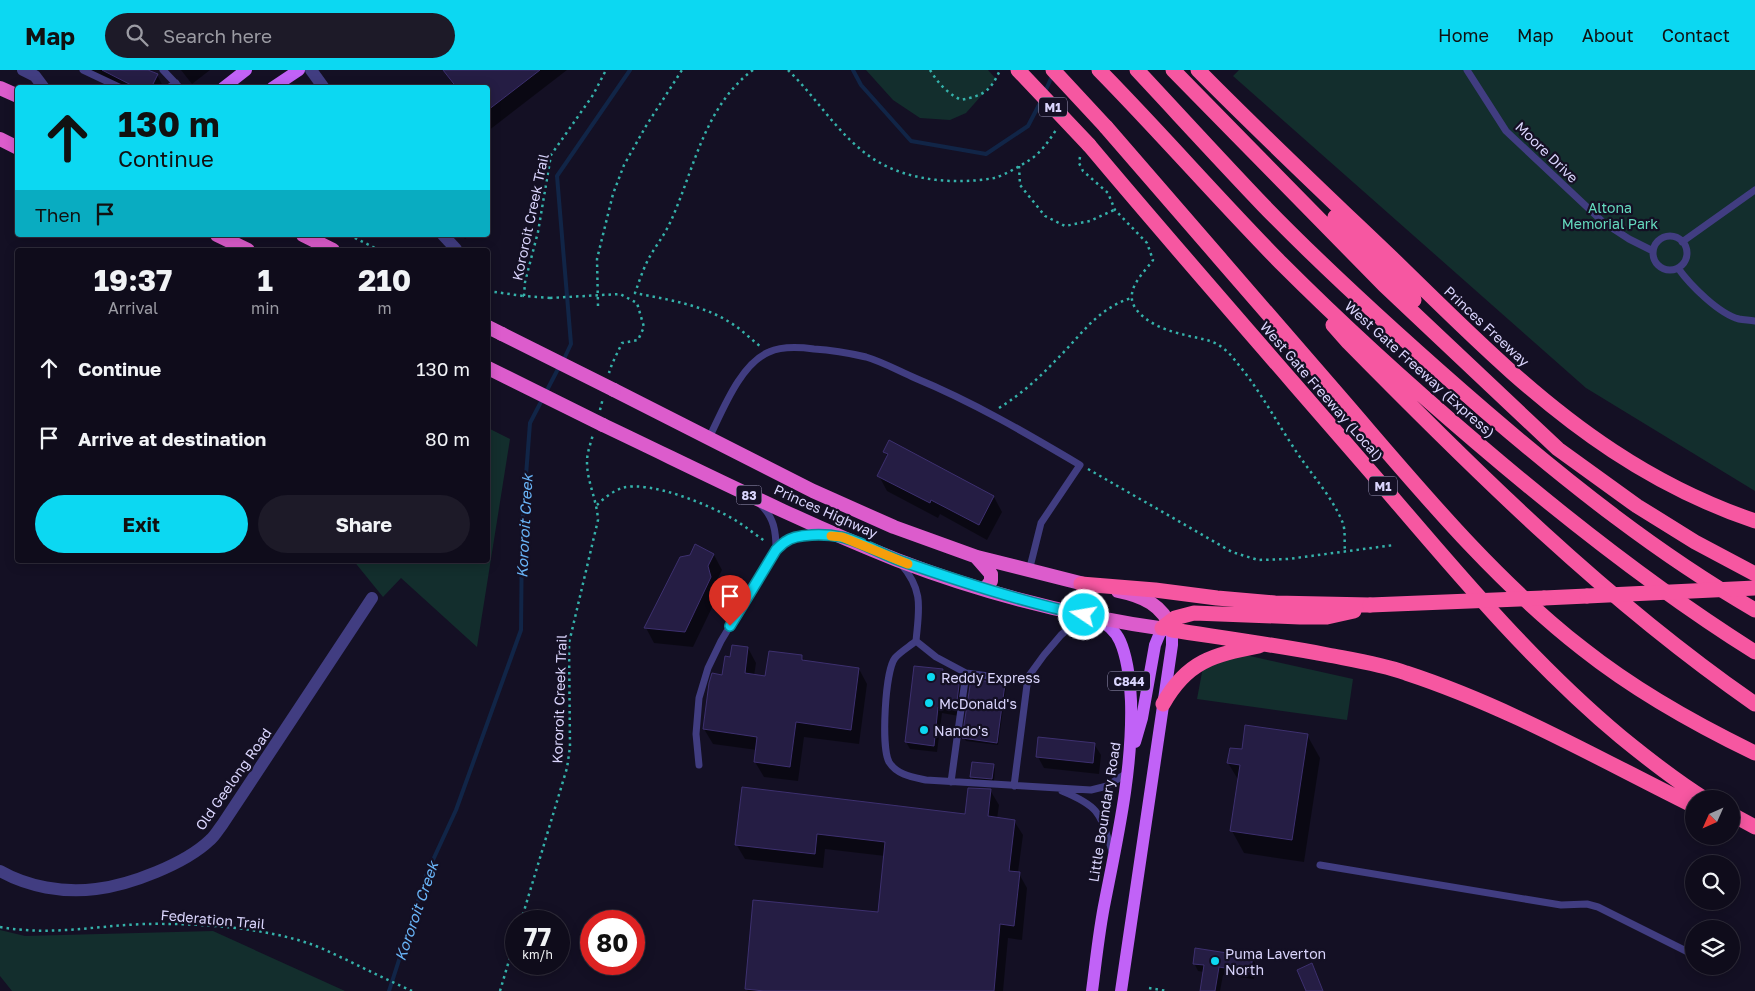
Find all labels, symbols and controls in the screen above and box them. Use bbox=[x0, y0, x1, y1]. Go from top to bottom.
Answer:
search box bbox=[105, 13, 455, 58]
text: Map bbox=[25, 21, 75, 50]
icon: search bbox=[123, 21, 151, 49]
text: Search here bbox=[163, 24, 272, 47]
text: Home bbox=[1438, 24, 1489, 46]
text: Map bbox=[1517, 24, 1554, 46]
text: About bbox=[1582, 24, 1634, 46]
text: Contact bbox=[1662, 24, 1730, 46]
road number: M1 bbox=[1039, 98, 1067, 116]
text: 130 m bbox=[118, 103, 220, 145]
icon: ahead bbox=[35, 105, 100, 170]
street label: Moore Drive bbox=[1512, 118, 1582, 186]
text: Continue bbox=[118, 145, 214, 172]
street label: Kororoit Creek Trail bbox=[508, 152, 552, 282]
park label: Altona Memorial Park bbox=[1562, 199, 1658, 232]
icon: arrive bbox=[91, 200, 119, 228]
text: Then bbox=[35, 203, 81, 226]
text: 19:37 bbox=[94, 262, 172, 298]
text: 1 bbox=[258, 262, 273, 298]
text: 210 bbox=[358, 262, 411, 298]
street label: Princes Freeway bbox=[1441, 282, 1533, 370]
street label: West Gate Freeway (Express) bbox=[1342, 297, 1498, 441]
text: Arrival bbox=[108, 298, 158, 318]
text: min bbox=[251, 298, 279, 318]
text: m bbox=[378, 298, 392, 318]
street label: West Gate Freeway (Local) bbox=[1257, 318, 1387, 464]
icon: ahead bbox=[35, 354, 63, 382]
text: Continue bbox=[78, 357, 161, 380]
text: 130 m bbox=[416, 357, 470, 380]
icon: arrive bbox=[35, 424, 63, 452]
text: Arrive at destination bbox=[78, 427, 266, 450]
text: 80 m bbox=[425, 427, 470, 450]
water label: Kororoit Creek bbox=[512, 472, 536, 578]
road number: M1 bbox=[1369, 476, 1397, 496]
street label: Princes Highway bbox=[772, 481, 881, 542]
road number: 83 bbox=[736, 486, 762, 504]
button: Exit bbox=[35, 495, 248, 553]
button: Share bbox=[258, 495, 470, 553]
pin bbox=[709, 575, 751, 626]
icon: arrive bbox=[716, 582, 744, 610]
position arrow bbox=[1057, 588, 1109, 640]
street label: Kororoit Creek Trail bbox=[548, 634, 570, 764]
place label: Reddy Express bbox=[941, 669, 1040, 686]
marker: Reddy Express bbox=[925, 671, 937, 683]
road number: C844 bbox=[1108, 672, 1150, 690]
place label: McDonald's bbox=[939, 695, 1017, 712]
marker: McDonald's bbox=[923, 697, 935, 709]
place label: Nando's bbox=[934, 722, 989, 739]
marker: Nando's bbox=[918, 724, 930, 736]
street label: Old Geelong Road bbox=[191, 725, 275, 833]
street label: Little Boundary Road bbox=[1085, 741, 1123, 883]
north arrow bbox=[1685, 790, 1740, 845]
map controls bbox=[1685, 790, 1740, 975]
button: search bbox=[1685, 855, 1740, 910]
water label: Kororoit Creek bbox=[391, 857, 442, 963]
street label: Federation Trail bbox=[160, 906, 266, 932]
speed limit sign: 80 bbox=[580, 910, 645, 975]
button: layers bbox=[1685, 920, 1740, 975]
text: 77 bbox=[524, 921, 551, 952]
place label: Puma Laverton North bbox=[1225, 945, 1326, 978]
text: km/h bbox=[522, 947, 553, 962]
marker: Puma Laverton North bbox=[1209, 955, 1221, 967]

